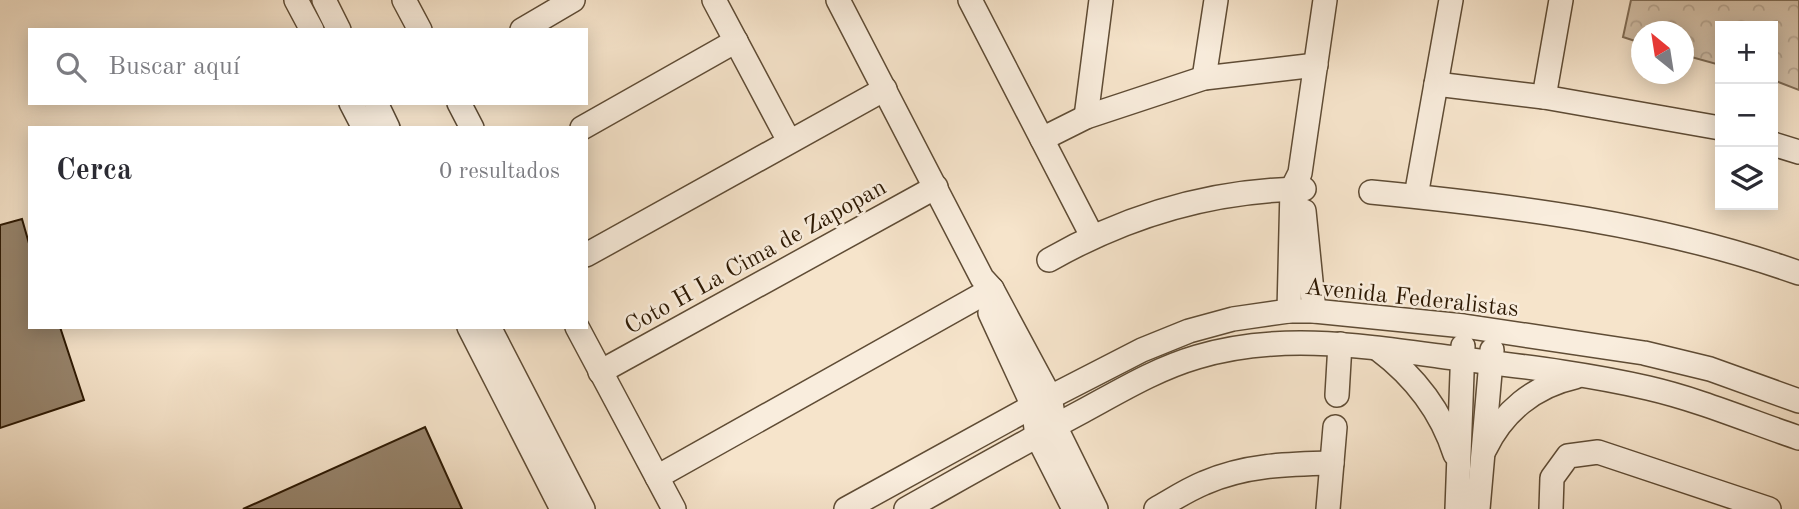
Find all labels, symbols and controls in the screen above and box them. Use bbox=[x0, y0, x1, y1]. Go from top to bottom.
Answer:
north arrow bbox=[1631, 21, 1694, 84]
map controls bbox=[1715, 21, 1778, 210]
button: + bbox=[1715, 21, 1778, 84]
search box bbox=[28, 28, 588, 105]
icon: search bbox=[52, 48, 90, 86]
text: Buscar aquí bbox=[108, 54, 240, 80]
button: − bbox=[1715, 84, 1778, 147]
button: layers bbox=[1715, 147, 1778, 210]
text: Cerca bbox=[56, 156, 132, 186]
text: 0 resultados bbox=[439, 160, 560, 183]
street label: Coto H La Cima de Zapopan bbox=[621, 176, 891, 340]
street label: Avenida Federalistas bbox=[1304, 276, 1520, 322]

